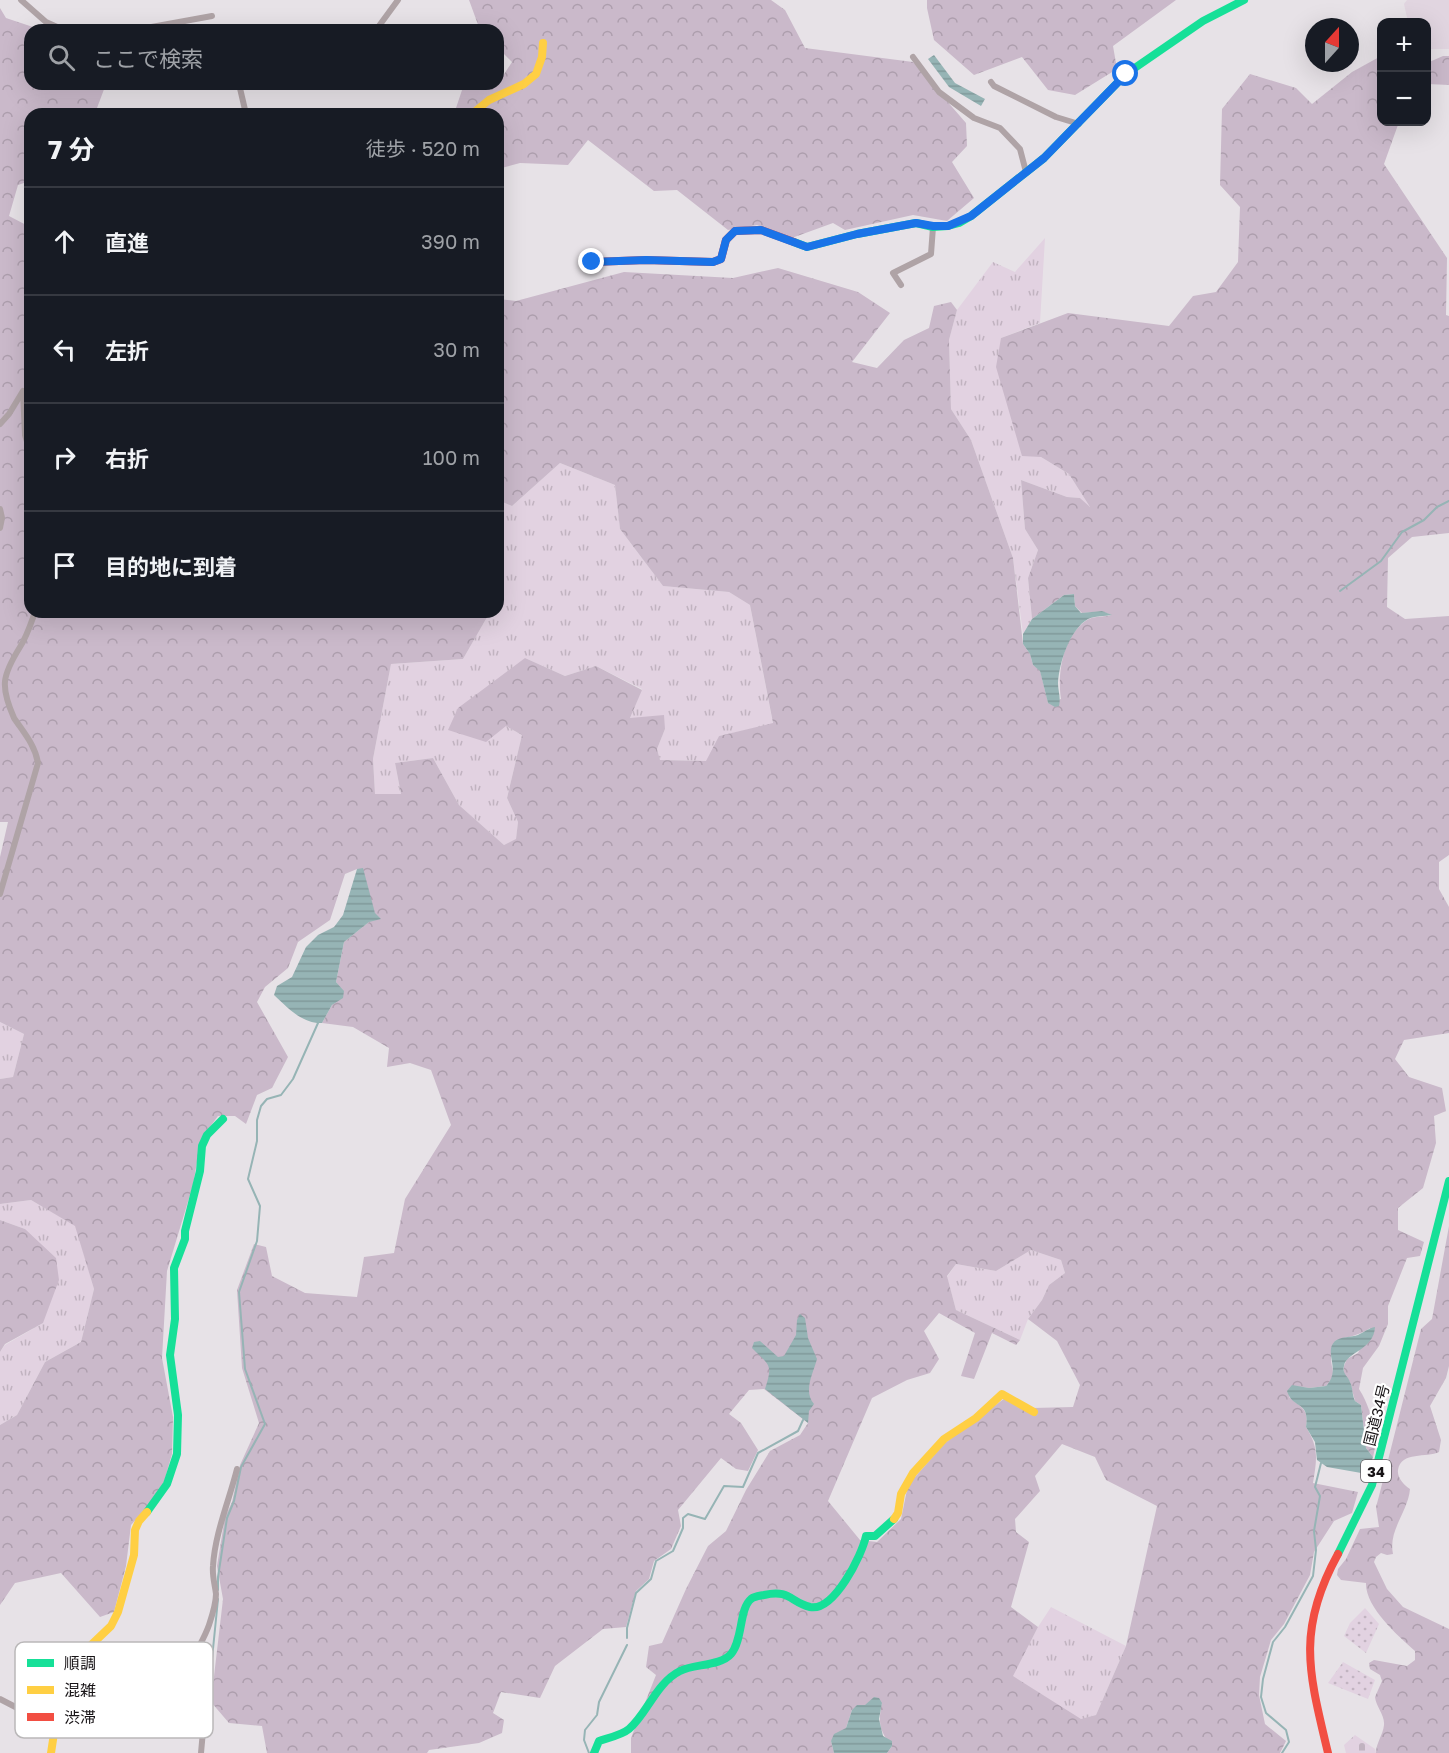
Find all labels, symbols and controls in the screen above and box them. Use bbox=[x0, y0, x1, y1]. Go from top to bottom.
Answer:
north arrow bbox=[1305, 18, 1359, 72]
map controls bbox=[1377, 18, 1431, 126]
button: + bbox=[1377, 18, 1431, 72]
search box bbox=[24, 24, 504, 90]
icon: search bbox=[45, 41, 78, 74]
text: ここで検索 bbox=[93, 45, 203, 72]
route start bbox=[1112, 60, 1138, 86]
button: − bbox=[1377, 72, 1431, 126]
text: 7 分 bbox=[48, 134, 95, 165]
text: 徒歩 · 520 m bbox=[366, 136, 480, 160]
icon: ahead bbox=[48, 225, 81, 258]
text: 直進 bbox=[105, 229, 149, 256]
text: 390 m bbox=[421, 229, 480, 253]
route end bbox=[578, 248, 604, 274]
icon: left bbox=[48, 333, 81, 366]
text: 左折 bbox=[105, 337, 149, 364]
text: 30 m bbox=[433, 337, 480, 361]
icon: right bbox=[48, 441, 81, 474]
text: 右折 bbox=[105, 445, 149, 472]
text: 100 m bbox=[423, 445, 480, 469]
icon: arrive bbox=[48, 549, 81, 582]
text: 目的地に到着 bbox=[105, 553, 237, 580]
street label: 国道34号 bbox=[1360, 1382, 1392, 1448]
road number: 34 bbox=[1361, 1460, 1391, 1482]
legend bbox=[15, 1642, 213, 1738]
text: 順調 bbox=[64, 1653, 96, 1673]
text: 混雑 bbox=[64, 1680, 96, 1700]
text: 渋滞 bbox=[64, 1707, 96, 1727]

